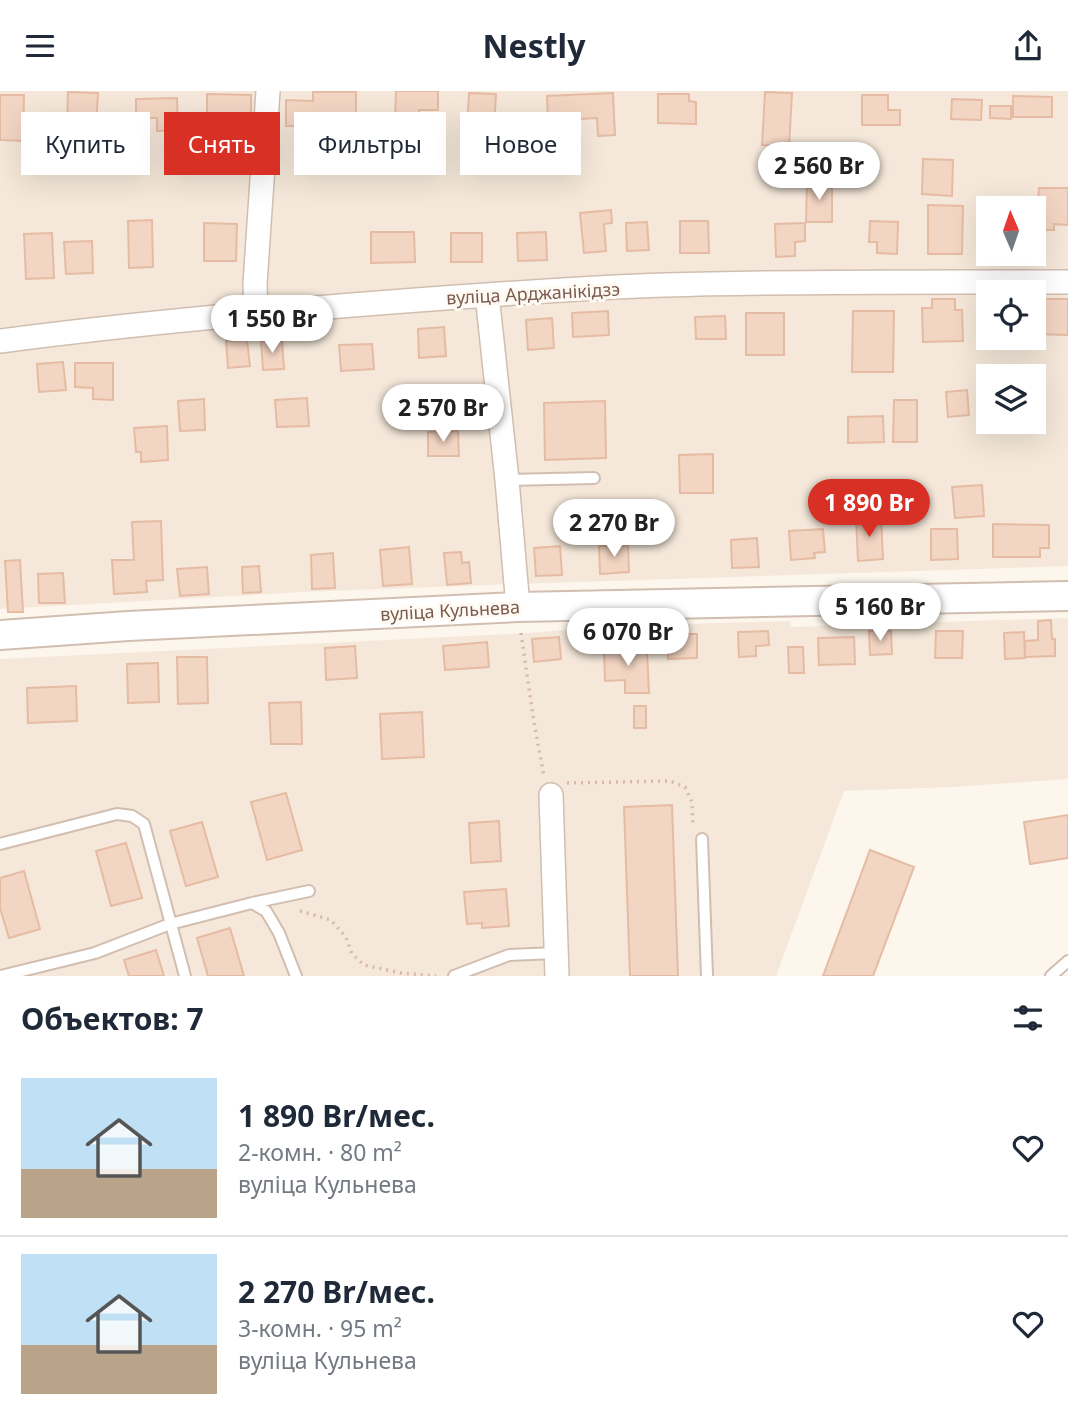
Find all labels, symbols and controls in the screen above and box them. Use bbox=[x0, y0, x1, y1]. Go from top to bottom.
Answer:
text: Nestly bbox=[483, 24, 585, 67]
icon: menu bbox=[21, 27, 59, 65]
icon: share bbox=[1009, 27, 1047, 65]
chip: Купить bbox=[21, 112, 150, 175]
chip: Снять bbox=[164, 112, 280, 175]
chip: Фильтры bbox=[294, 112, 446, 175]
chip: Новое bbox=[460, 112, 581, 175]
pin: 2 560 Br bbox=[747, 143, 891, 202]
text: 2 560 Br bbox=[774, 149, 864, 181]
north arrow bbox=[976, 196, 1046, 266]
map controls bbox=[976, 196, 1046, 434]
street label: вуліца Арджанікідзэ bbox=[445, 276, 621, 310]
button: locate bbox=[976, 280, 1046, 350]
pin: 1 550 Br bbox=[200, 295, 344, 355]
text: 1 550 Br bbox=[227, 302, 317, 334]
button: layers bbox=[976, 364, 1046, 434]
pin: 2 570 Br bbox=[371, 385, 515, 444]
text: 2 570 Br bbox=[398, 391, 488, 423]
pin: 1 890 Br bbox=[797, 479, 941, 539]
text: 1 890 Br bbox=[824, 486, 914, 518]
pin: 2 270 Br bbox=[542, 499, 686, 559]
text: 2 270 Br bbox=[569, 506, 659, 538]
pin: 5 160 Br bbox=[808, 583, 952, 643]
text: 5 160 Br bbox=[835, 590, 925, 622]
street label: вуліца Кульнева bbox=[379, 594, 521, 626]
pin: 6 070 Br bbox=[556, 609, 700, 668]
text: 6 070 Br bbox=[583, 615, 673, 647]
text: Объектов: 7 bbox=[21, 998, 204, 1039]
icon: filters bbox=[1009, 999, 1047, 1037]
text: 1 890 Br/мес. bbox=[238, 1095, 435, 1136]
icon: home bbox=[77, 1106, 161, 1190]
icon: heart bbox=[1009, 1129, 1047, 1167]
text: 2-комн. · 80 m² bbox=[238, 1136, 402, 1168]
text: вуліца Кульнева bbox=[238, 1168, 417, 1200]
text: 2 270 Br/мес. bbox=[238, 1271, 435, 1312]
icon: home bbox=[77, 1282, 161, 1366]
icon: heart bbox=[1009, 1305, 1047, 1343]
text: 3-комн. · 95 m² bbox=[238, 1312, 402, 1344]
text: вуліца Кульнева bbox=[238, 1344, 417, 1376]

